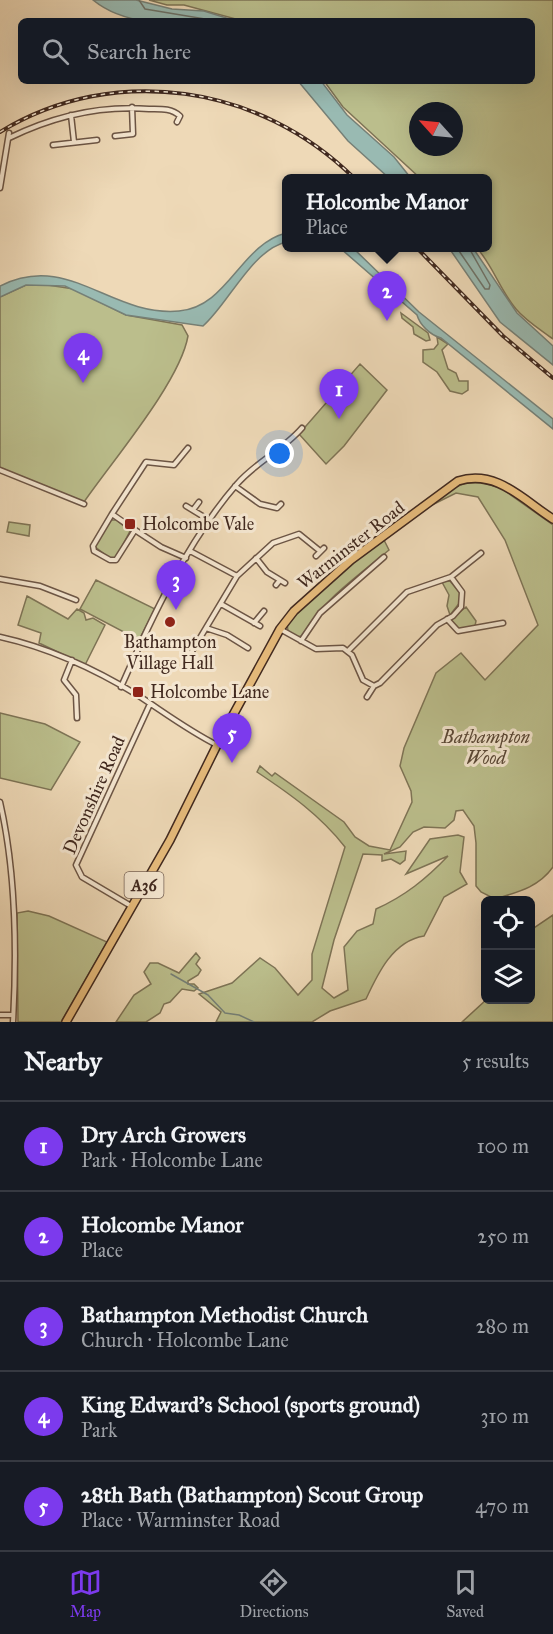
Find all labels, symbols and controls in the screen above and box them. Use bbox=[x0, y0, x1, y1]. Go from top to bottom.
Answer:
search box bbox=[18, 18, 535, 84]
icon: search bbox=[39, 35, 72, 68]
text: Search here bbox=[87, 38, 191, 65]
north arrow bbox=[409, 102, 463, 156]
popup bbox=[282, 174, 492, 252]
text: Holcombe Manor bbox=[306, 188, 468, 215]
text: Place bbox=[306, 215, 348, 239]
pin: 2 bbox=[368, 272, 406, 321]
pin: 4 bbox=[64, 334, 103, 383]
pin: 1 bbox=[320, 370, 358, 419]
your location bbox=[265, 439, 294, 468]
street label: Warminster Road bbox=[293, 496, 409, 594]
place label: Holcombe Vale bbox=[142, 513, 254, 535]
marker: Holcombe Vale bbox=[123, 517, 137, 531]
pin: 3 bbox=[156, 560, 195, 610]
marker: Bathampton Village Hall bbox=[163, 615, 177, 629]
place label: Bathampton Village Hall bbox=[124, 631, 217, 675]
place label: Holcombe Lane bbox=[150, 681, 269, 703]
marker: Holcombe Lane bbox=[131, 685, 145, 699]
pin: 5 bbox=[212, 714, 252, 763]
park label: Bathampton Wood bbox=[441, 726, 531, 769]
street label: Devonshire Road bbox=[58, 733, 130, 857]
road number: A36 bbox=[124, 872, 164, 898]
map controls bbox=[481, 896, 535, 1004]
button: locate bbox=[481, 896, 535, 950]
button: layers bbox=[481, 950, 535, 1004]
text: Nearby bbox=[24, 1045, 102, 1077]
text: 5 results bbox=[462, 1049, 529, 1073]
text: Dry Arch Growers bbox=[81, 1121, 246, 1148]
text: 1 bbox=[40, 1134, 47, 1158]
text: 100 m bbox=[477, 1134, 529, 1158]
text: Park · Holcombe Lane bbox=[81, 1148, 263, 1172]
text: Holcombe Manor bbox=[81, 1211, 244, 1238]
text: 2 bbox=[39, 1224, 48, 1248]
text: 250 m bbox=[477, 1224, 529, 1248]
text: Place bbox=[81, 1238, 123, 1262]
text: Bathampton Methodist Church bbox=[81, 1301, 368, 1328]
text: 3 bbox=[40, 1314, 48, 1338]
text: 280 m bbox=[476, 1314, 529, 1338]
text: Church · Holcombe Lane bbox=[81, 1328, 289, 1352]
text: King Edward's School (sports ground) bbox=[81, 1391, 420, 1418]
text: 4 bbox=[38, 1404, 49, 1428]
text: 310 m bbox=[480, 1404, 529, 1428]
text: Park bbox=[81, 1418, 117, 1442]
text: 28th Bath (Bathampton) Scout Group bbox=[81, 1481, 423, 1508]
text: 5 bbox=[39, 1494, 48, 1518]
text: 470 m bbox=[475, 1494, 529, 1518]
text: Place · Warminster Road bbox=[81, 1508, 280, 1532]
tab: Map bbox=[69, 1566, 102, 1621]
tab: Directions bbox=[240, 1566, 308, 1621]
tab: Saved bbox=[446, 1566, 484, 1621]

